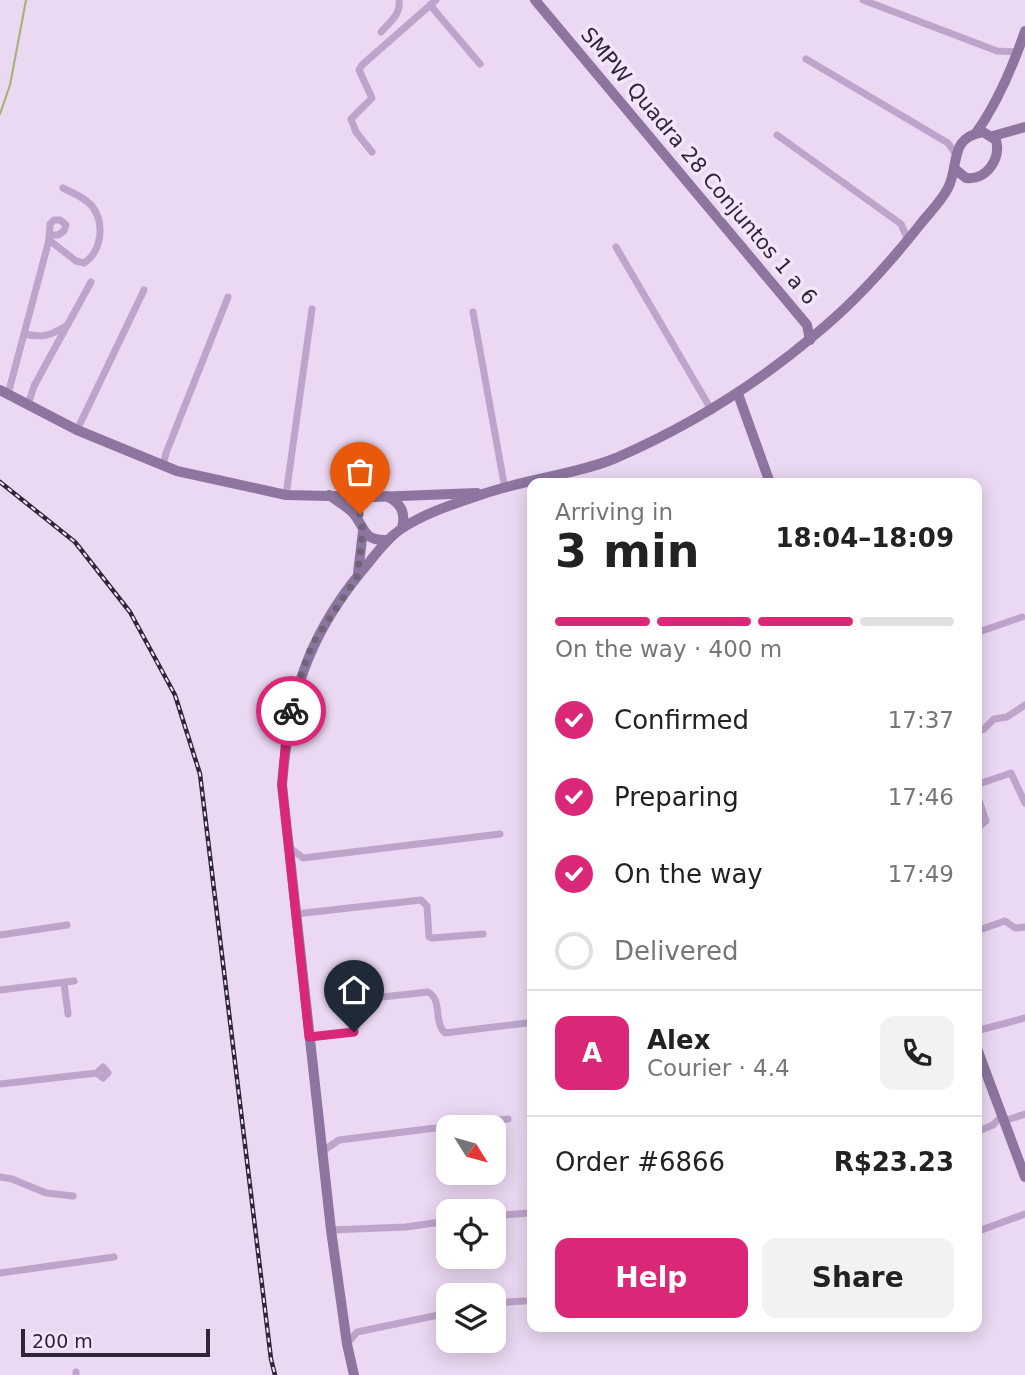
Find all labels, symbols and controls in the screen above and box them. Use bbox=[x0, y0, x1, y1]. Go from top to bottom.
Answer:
street label: SMPW Quadra 28 Conjuntos 1 a 6 bbox=[576, 23, 822, 309]
pin bbox=[330, 442, 390, 514]
icon: bag bbox=[341, 453, 379, 491]
text: Arriving in bbox=[555, 499, 673, 525]
text: 18:04–18:09 bbox=[775, 523, 954, 553]
text: 3 min bbox=[555, 524, 699, 578]
text: On the way · 400 m bbox=[555, 636, 782, 662]
courier bbox=[256, 676, 326, 746]
icon: bike bbox=[272, 692, 310, 730]
icon: check bbox=[555, 701, 593, 739]
text: Confirmed bbox=[614, 705, 749, 735]
text: 17:37 bbox=[888, 707, 954, 733]
icon: check bbox=[555, 778, 593, 816]
text: Preparing bbox=[614, 782, 739, 812]
text: 17:46 bbox=[888, 784, 954, 810]
icon: check bbox=[555, 855, 593, 893]
text: On the way bbox=[614, 859, 763, 889]
text: 17:49 bbox=[888, 861, 954, 887]
text: Delivered bbox=[614, 936, 738, 966]
pin bbox=[324, 960, 384, 1032]
icon: home bbox=[335, 971, 373, 1009]
button: phone bbox=[880, 1016, 954, 1090]
text: Alex bbox=[647, 1025, 710, 1055]
text: A bbox=[582, 1038, 602, 1068]
text: Courier · 4.4 bbox=[647, 1055, 790, 1081]
north arrow bbox=[436, 1115, 506, 1185]
map controls bbox=[436, 1115, 506, 1353]
text: Order #6866 bbox=[555, 1147, 725, 1177]
text: R$23.23 bbox=[834, 1147, 954, 1177]
button: locate bbox=[436, 1199, 506, 1269]
button: Help bbox=[555, 1238, 748, 1318]
button: Share bbox=[762, 1238, 954, 1318]
button: layers bbox=[436, 1283, 506, 1353]
scale bar bbox=[21, 1326, 210, 1358]
text: 200 m bbox=[32, 1330, 93, 1352]

